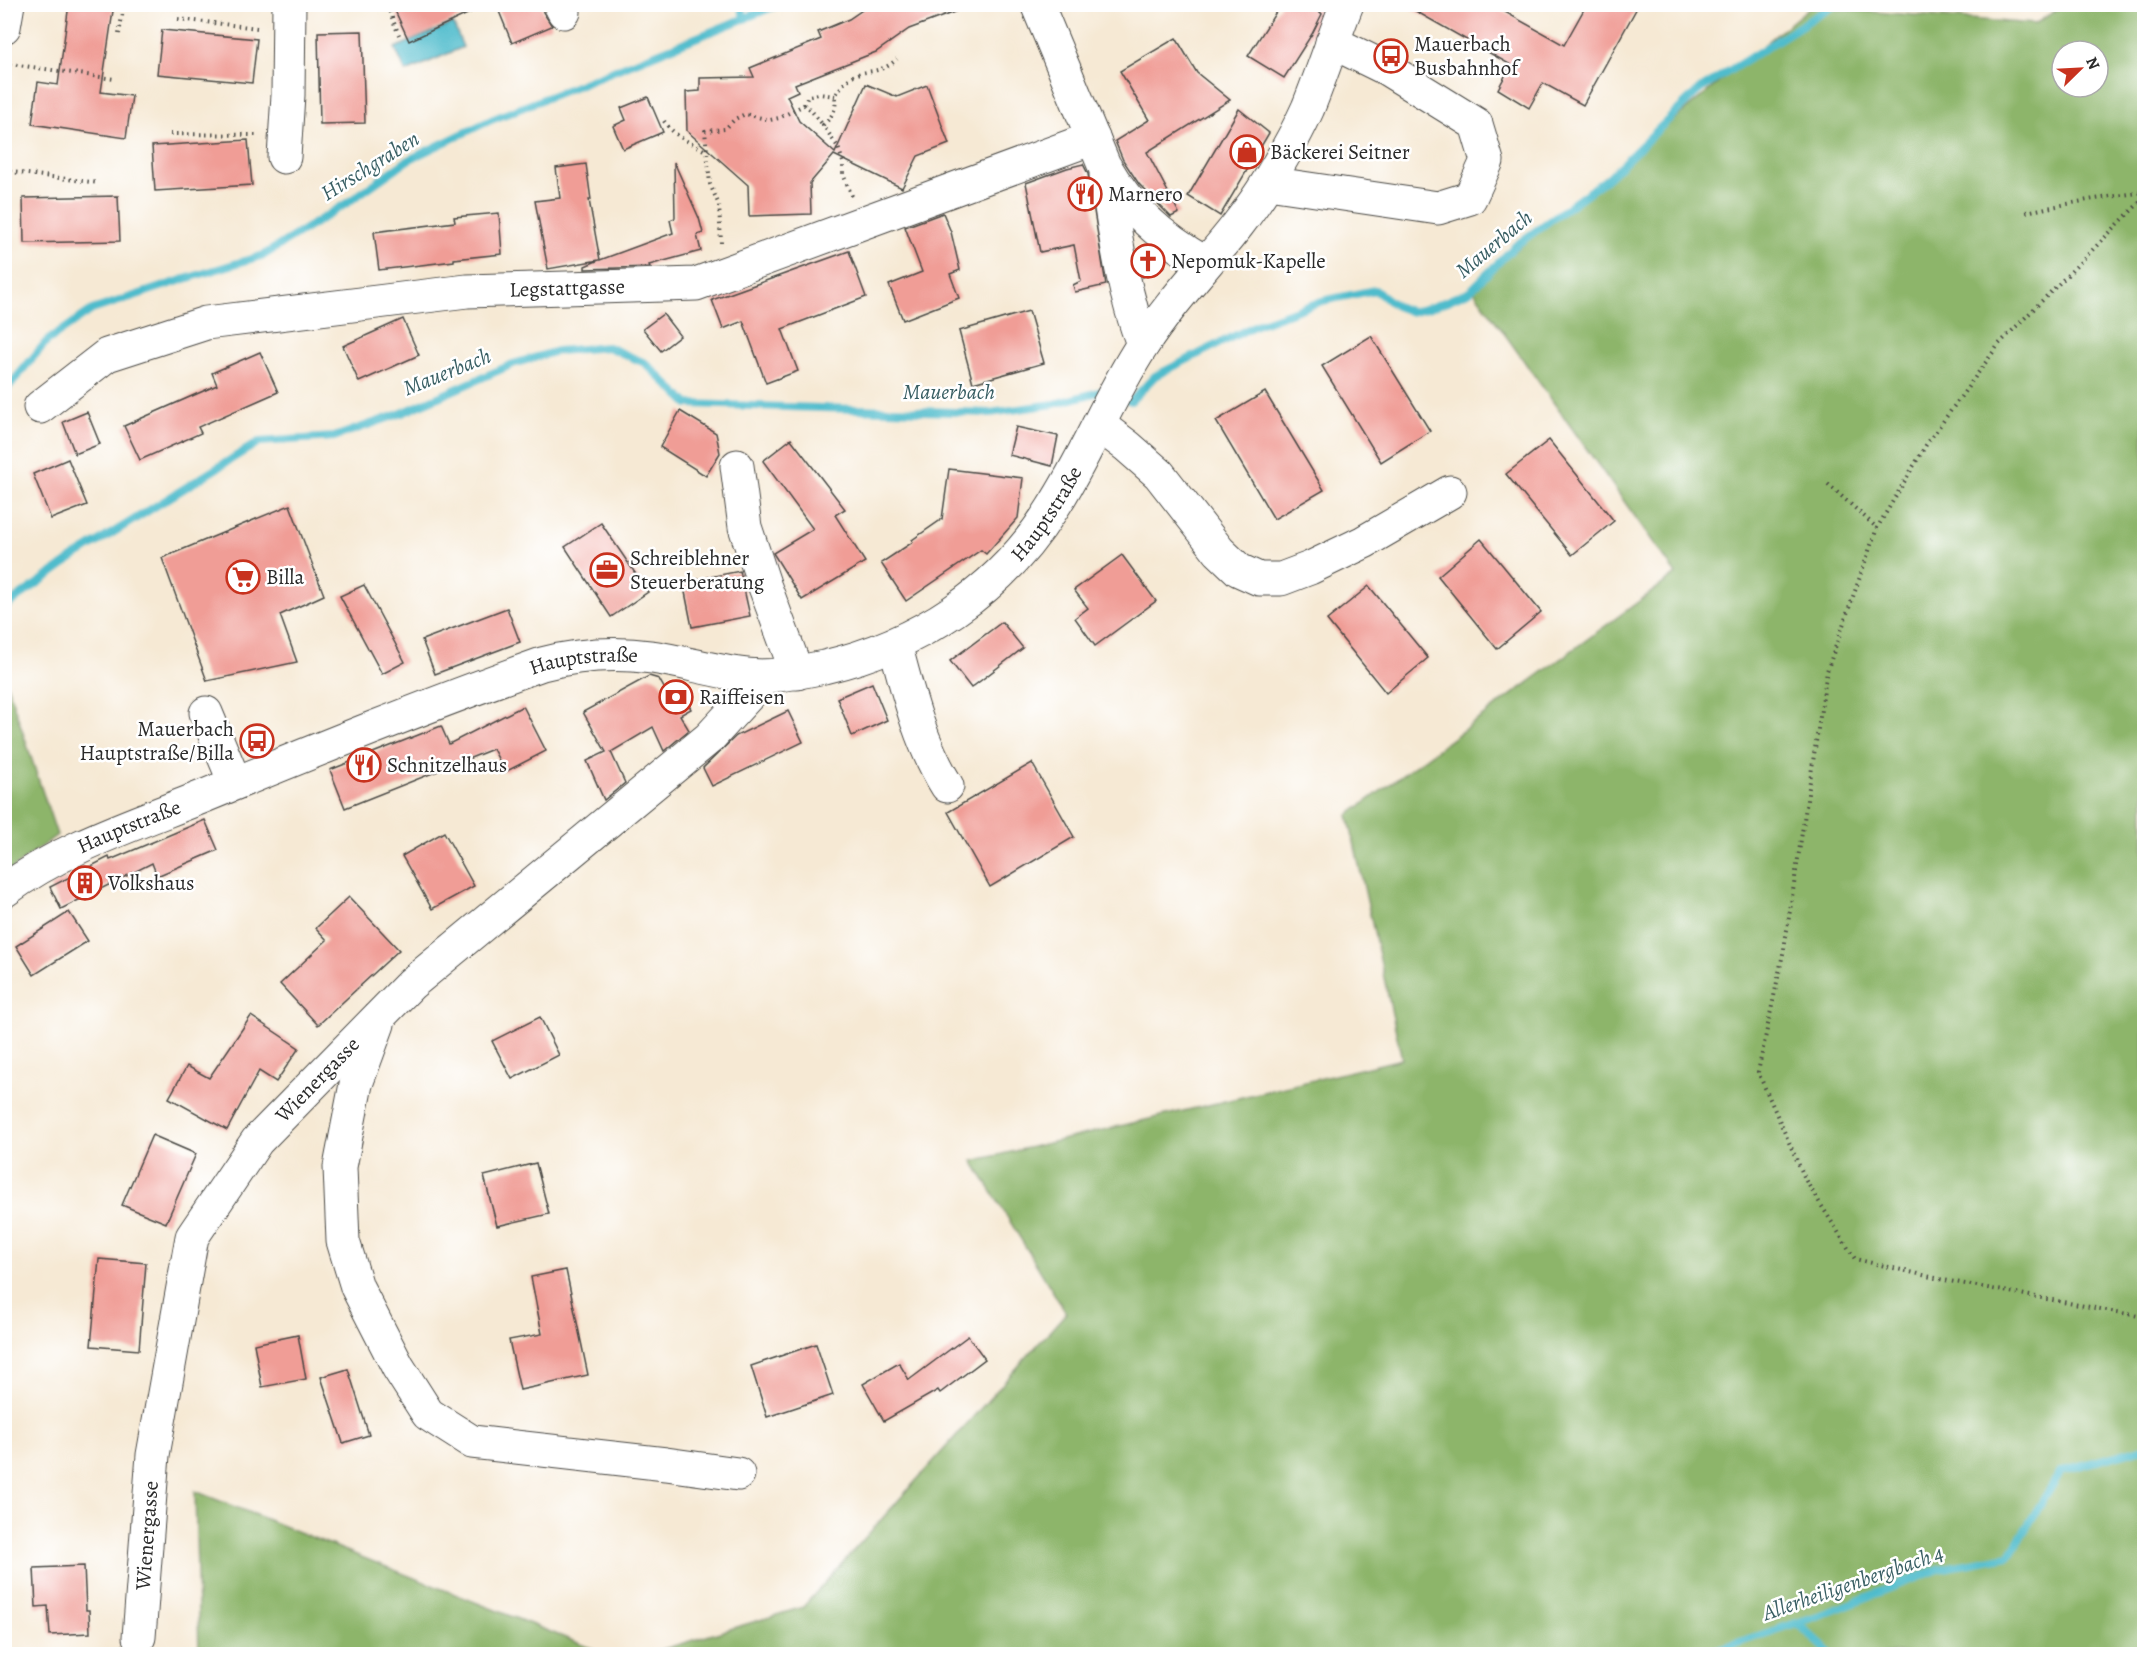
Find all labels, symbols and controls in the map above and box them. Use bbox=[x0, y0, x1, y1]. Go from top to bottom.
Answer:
place label: Mauerbach Busbahnhof bbox=[1414, 30, 1521, 82]
bus stop icon: Mauerbach Busbahnhof bbox=[1373, 38, 1409, 74]
north arrow bbox=[2050, 39, 2110, 99]
text: N bbox=[2080, 54, 2105, 73]
water label: Hirschgraben bbox=[315, 124, 425, 208]
shop icon: Bäckerei Seitner bbox=[1229, 134, 1265, 170]
place label: Bäckerei Seitner bbox=[1270, 138, 1410, 166]
restaurant icon: Marnero bbox=[1067, 176, 1103, 212]
place label: Marnero bbox=[1108, 180, 1183, 208]
water label: Mauerbach bbox=[1449, 203, 1539, 285]
church icon: Nepomuk-Kapelle bbox=[1130, 243, 1166, 279]
place label: Nepomuk-Kapelle bbox=[1171, 247, 1326, 275]
street label: Legstattgasse bbox=[509, 272, 625, 304]
water label: Mauerbach bbox=[399, 341, 495, 403]
water label: Mauerbach bbox=[903, 377, 995, 407]
street label: Hauptstraße bbox=[1004, 461, 1089, 567]
place label: Schreiblehner Steuerberatung bbox=[630, 544, 765, 596]
office icon: Schreiblehner Steuerberatung bbox=[589, 552, 625, 588]
supermarket icon: Billa bbox=[225, 559, 261, 595]
place label: Billa bbox=[266, 563, 304, 591]
street label: Hauptstraße bbox=[525, 641, 639, 681]
bank icon: Raiffeisen bbox=[658, 679, 694, 715]
place label: Raiffeisen bbox=[699, 683, 785, 711]
place label: Mauerbach Hauptstraße/Billa bbox=[79, 715, 234, 767]
bus stop icon: Mauerbach Hauptstraße/Billa bbox=[239, 723, 275, 759]
restaurant icon: Schnitzelhaus bbox=[346, 747, 382, 783]
place label: Schnitzelhaus bbox=[387, 751, 507, 779]
street label: Hauptstraße bbox=[72, 793, 185, 860]
building icon: Volkshaus bbox=[67, 865, 103, 901]
place label: Volkshaus bbox=[107, 869, 195, 897]
street label: Wienergasse bbox=[268, 1031, 366, 1129]
street label: Wienergasse bbox=[129, 1480, 165, 1592]
water label: Allerheiligenbergbach 4 bbox=[1758, 1538, 1948, 1628]

